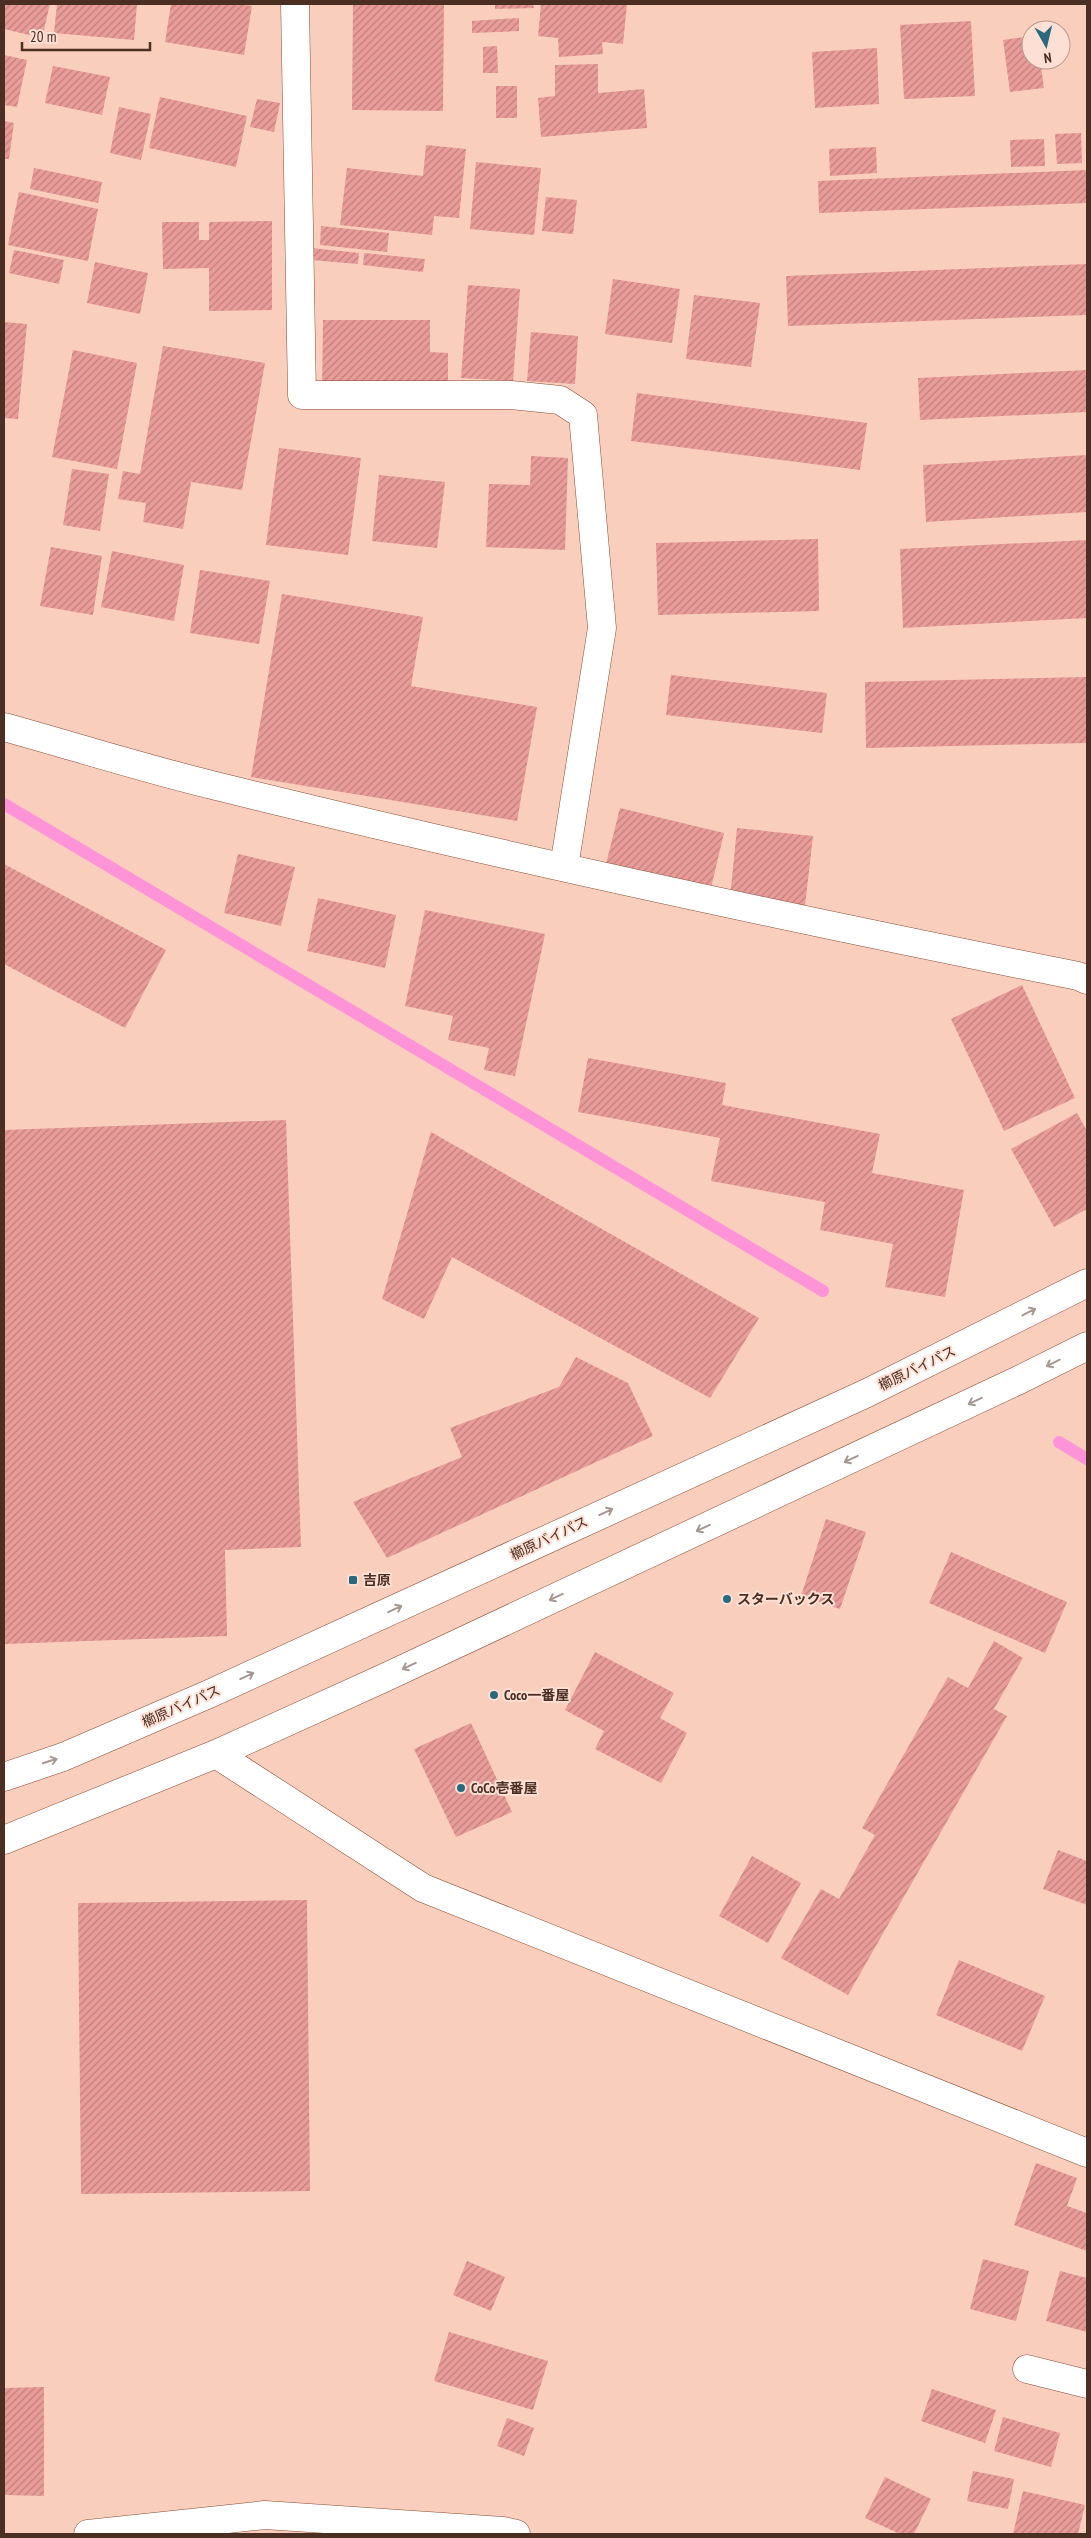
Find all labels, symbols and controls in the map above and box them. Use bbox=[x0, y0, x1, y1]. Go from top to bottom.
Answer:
scale bar bbox=[22, 20, 150, 52]
north arrow bbox=[1021, 20, 1071, 70]
text: 20 m bbox=[30, 27, 56, 46]
text: N bbox=[1043, 48, 1053, 67]
one-way arrow bbox=[1021, 1307, 1036, 1316]
street label: 櫛原バイパス bbox=[875, 1342, 959, 1394]
one-way arrow bbox=[1046, 1358, 1061, 1368]
one-way arrow bbox=[968, 1396, 983, 1406]
one-way arrow bbox=[843, 1454, 858, 1464]
one-way arrow bbox=[599, 1507, 614, 1517]
street label: 櫛原バイパス bbox=[507, 1512, 591, 1564]
one-way arrow bbox=[696, 1523, 711, 1533]
place label: 吉原 bbox=[363, 1571, 391, 1589]
marker: 吉原 bbox=[347, 1574, 359, 1586]
place label: スターバックス bbox=[737, 1590, 834, 1608]
one-way arrow bbox=[549, 1593, 564, 1603]
marker: スターバックス bbox=[721, 1593, 733, 1605]
one-way arrow bbox=[387, 1603, 402, 1613]
one-way arrow bbox=[402, 1662, 417, 1672]
one-way arrow bbox=[239, 1671, 254, 1681]
street label: 櫛原バイパス bbox=[139, 1681, 223, 1731]
place label: Coco一番屋 bbox=[504, 1686, 569, 1704]
marker: Coco一番屋 bbox=[488, 1689, 500, 1701]
one-way arrow bbox=[42, 1756, 58, 1766]
place label: CoCo壱番屋 bbox=[471, 1779, 537, 1797]
marker: CoCo壱番屋 bbox=[455, 1782, 467, 1794]

